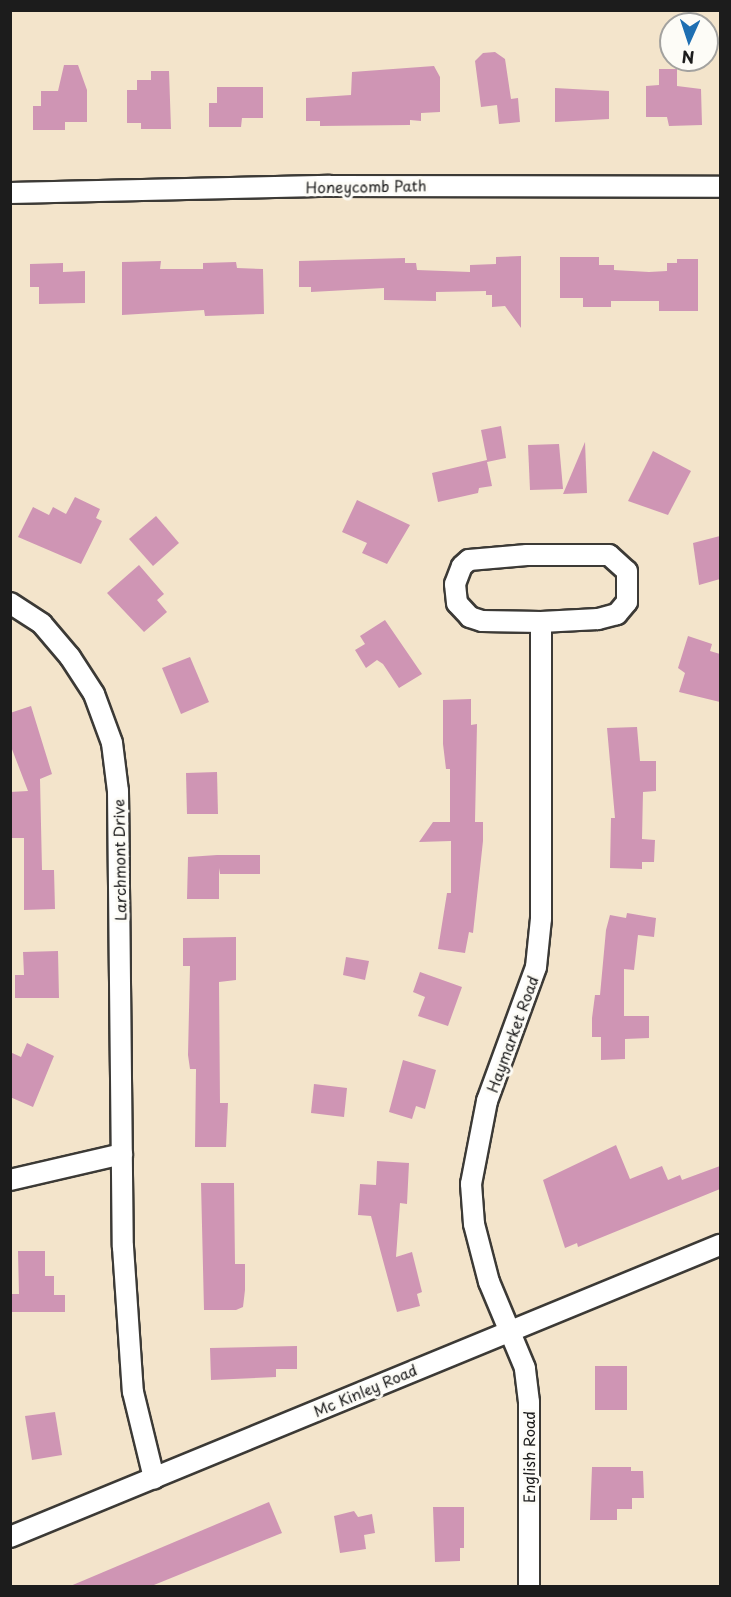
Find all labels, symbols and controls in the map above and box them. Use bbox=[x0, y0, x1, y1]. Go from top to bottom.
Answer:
north arrow bbox=[659, 12, 719, 72]
text: N bbox=[681, 46, 695, 70]
street label: Honeycomb Path bbox=[305, 176, 427, 196]
street label: Larchmont Drive bbox=[109, 799, 129, 921]
street label: Haymarket Road bbox=[482, 973, 542, 1095]
street label: Mc Kinley Road bbox=[310, 1360, 420, 1420]
street label: English Road bbox=[520, 1411, 538, 1503]

